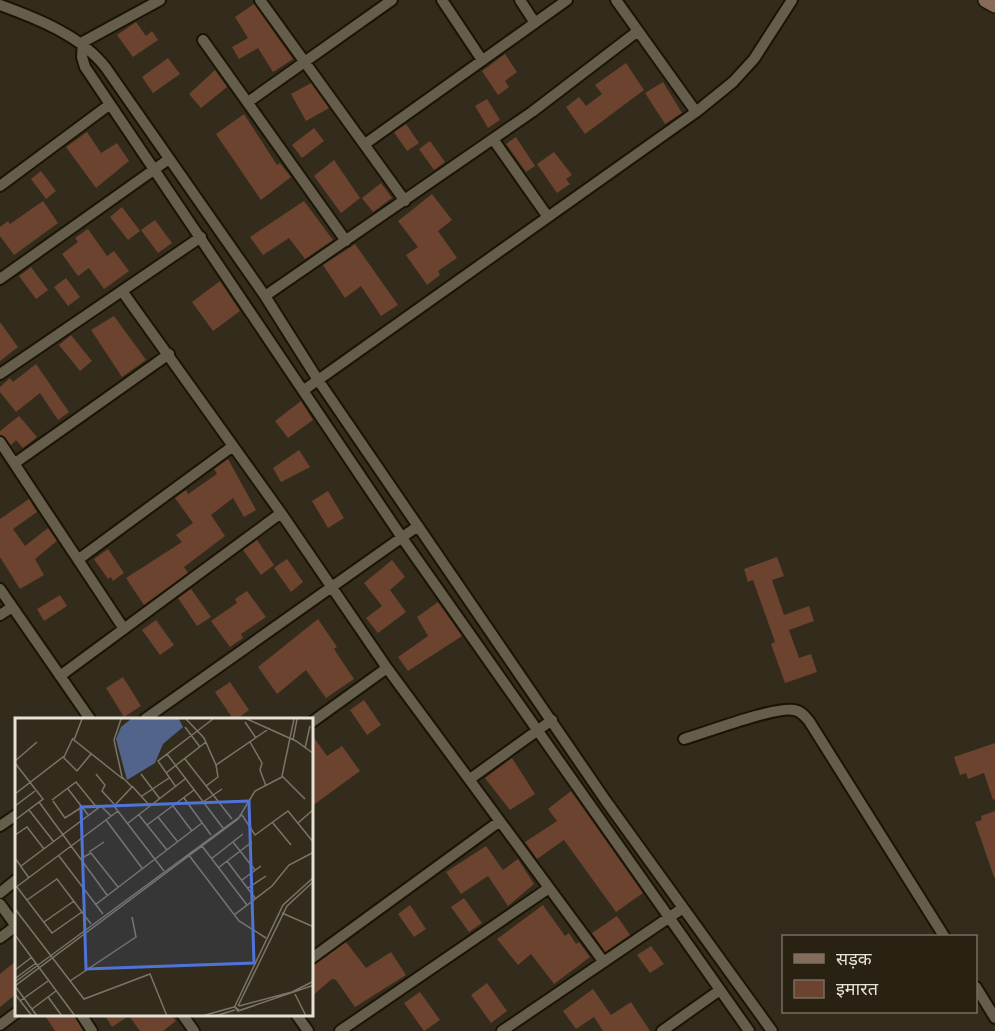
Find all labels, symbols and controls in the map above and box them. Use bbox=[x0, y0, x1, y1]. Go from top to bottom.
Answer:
inset map bbox=[15, 718, 314, 1016]
legend bbox=[782, 935, 977, 1013]
text: सड़क bbox=[836, 947, 873, 970]
text: इमारत bbox=[836, 977, 879, 1000]

